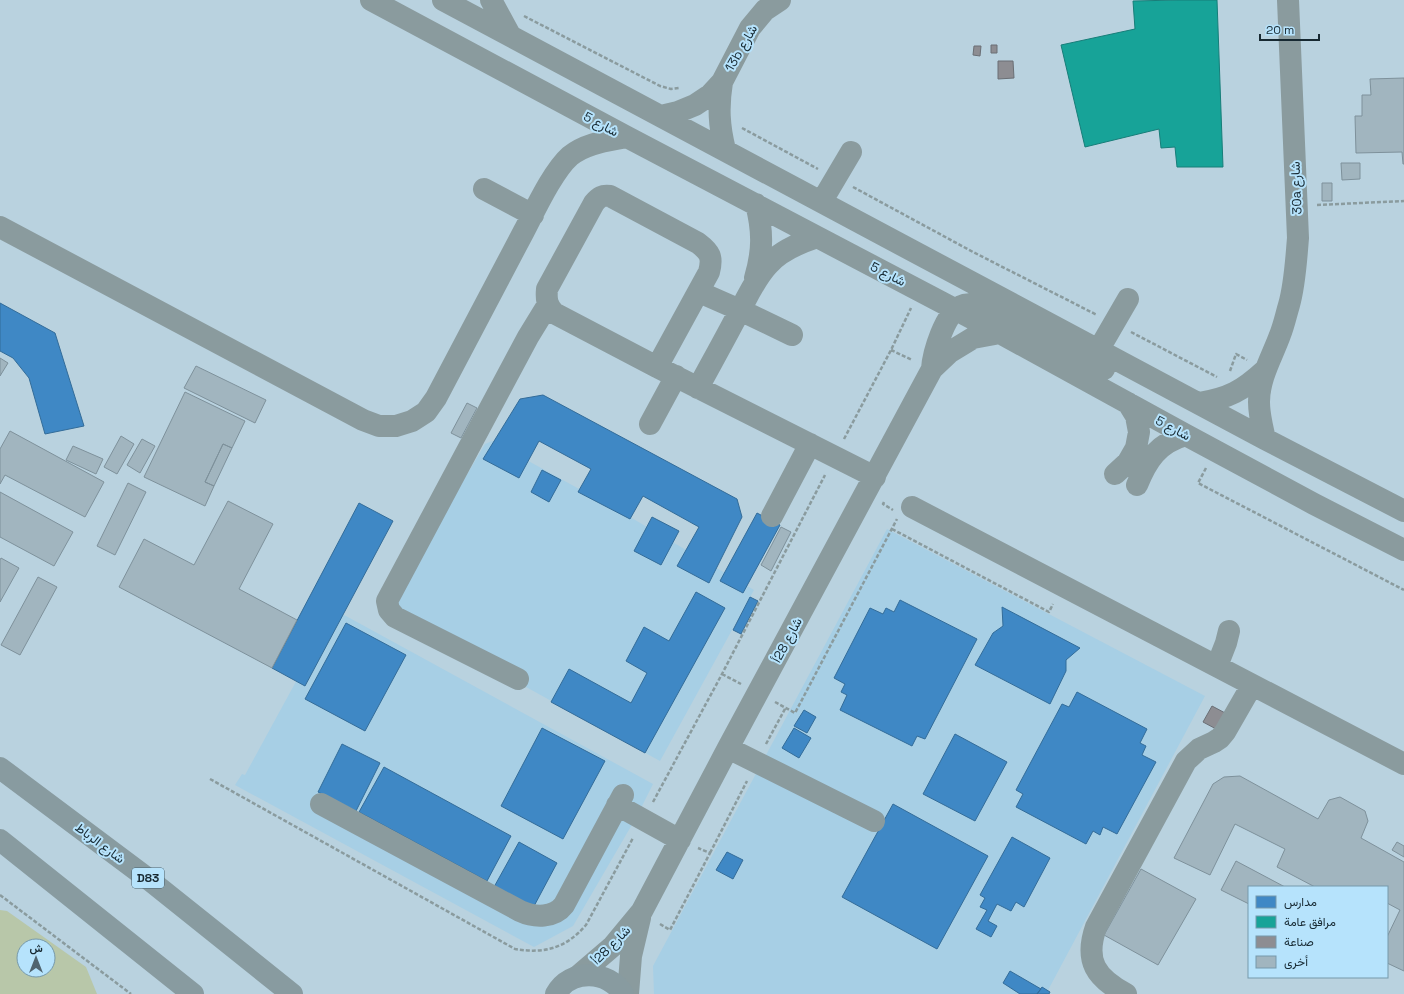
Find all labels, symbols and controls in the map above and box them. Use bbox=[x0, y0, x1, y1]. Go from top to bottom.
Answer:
scale bar bbox=[1260, 16, 1319, 42]
street label: 13b شارع bbox=[721, 22, 762, 75]
text: 20 m bbox=[1266, 22, 1294, 38]
street label: شارع 5 bbox=[580, 108, 621, 141]
street label: 30a شارع bbox=[1287, 161, 1306, 215]
street label: شارع 5 bbox=[867, 258, 908, 291]
street label: شارع 5 bbox=[1152, 412, 1193, 445]
street label: شارع 28أ bbox=[768, 615, 807, 666]
street label: شارع الرباط bbox=[71, 819, 128, 868]
road number: D83 bbox=[132, 868, 164, 888]
legend bbox=[1248, 886, 1388, 978]
text: مدارس bbox=[1284, 894, 1317, 910]
text: مرافق عامة bbox=[1284, 914, 1336, 930]
street label: شارع 28أ bbox=[588, 922, 635, 969]
text: صناعة bbox=[1284, 934, 1314, 950]
north arrow bbox=[16, 938, 56, 978]
text: ش bbox=[29, 941, 43, 955]
text: أخرى bbox=[1284, 954, 1308, 970]

